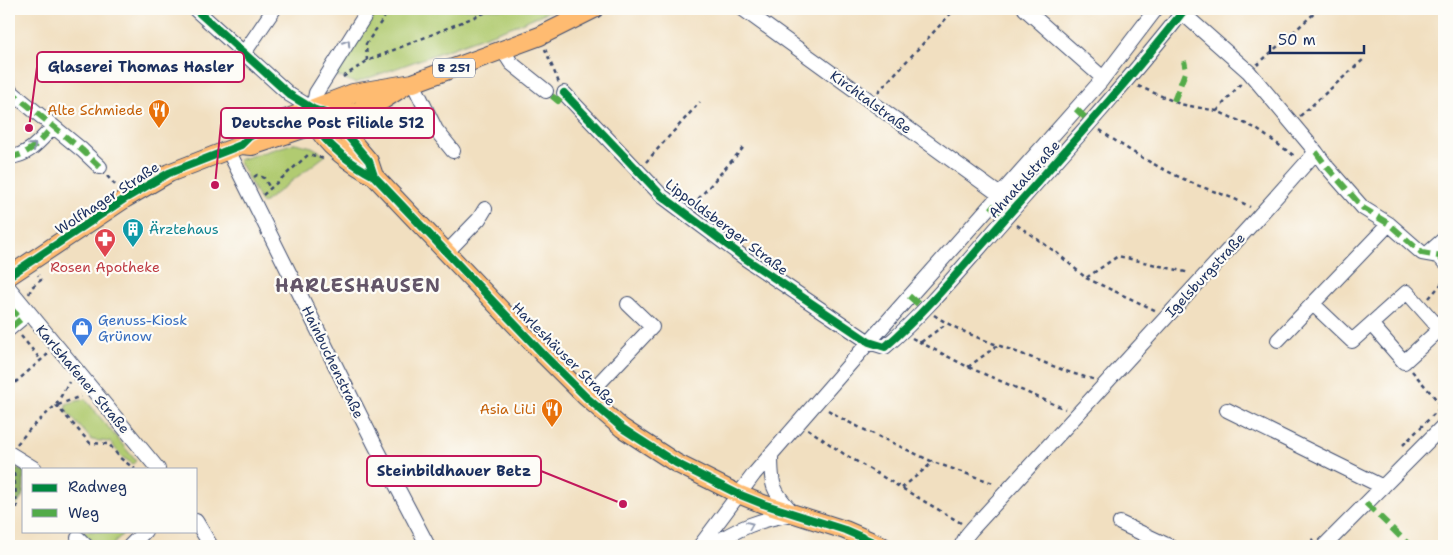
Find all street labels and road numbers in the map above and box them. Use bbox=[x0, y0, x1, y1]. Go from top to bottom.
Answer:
road number: B 251 bbox=[433, 58, 475, 78]
street label: Kirchtalstraße bbox=[827, 66, 915, 138]
street label: Ahnatalstraße bbox=[984, 136, 1064, 222]
street label: Wolfhager Straße bbox=[52, 158, 162, 238]
street label: Lippoldsberger Straße bbox=[662, 175, 792, 279]
street label: Igelsburgstraße bbox=[1161, 229, 1249, 321]
street label: Harleshäuser Straße bbox=[508, 298, 620, 410]
street label: Hainbuchenstraße bbox=[298, 303, 368, 421]
street label: Karlshafener Straße bbox=[32, 321, 134, 437]

